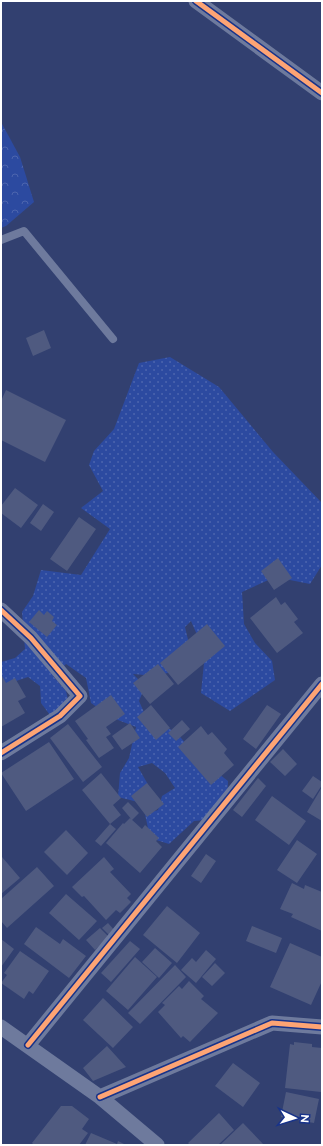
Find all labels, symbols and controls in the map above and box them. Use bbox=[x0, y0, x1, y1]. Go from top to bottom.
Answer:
north arrow bbox=[275, 1098, 315, 1138]
text: N bbox=[298, 1114, 311, 1123]

